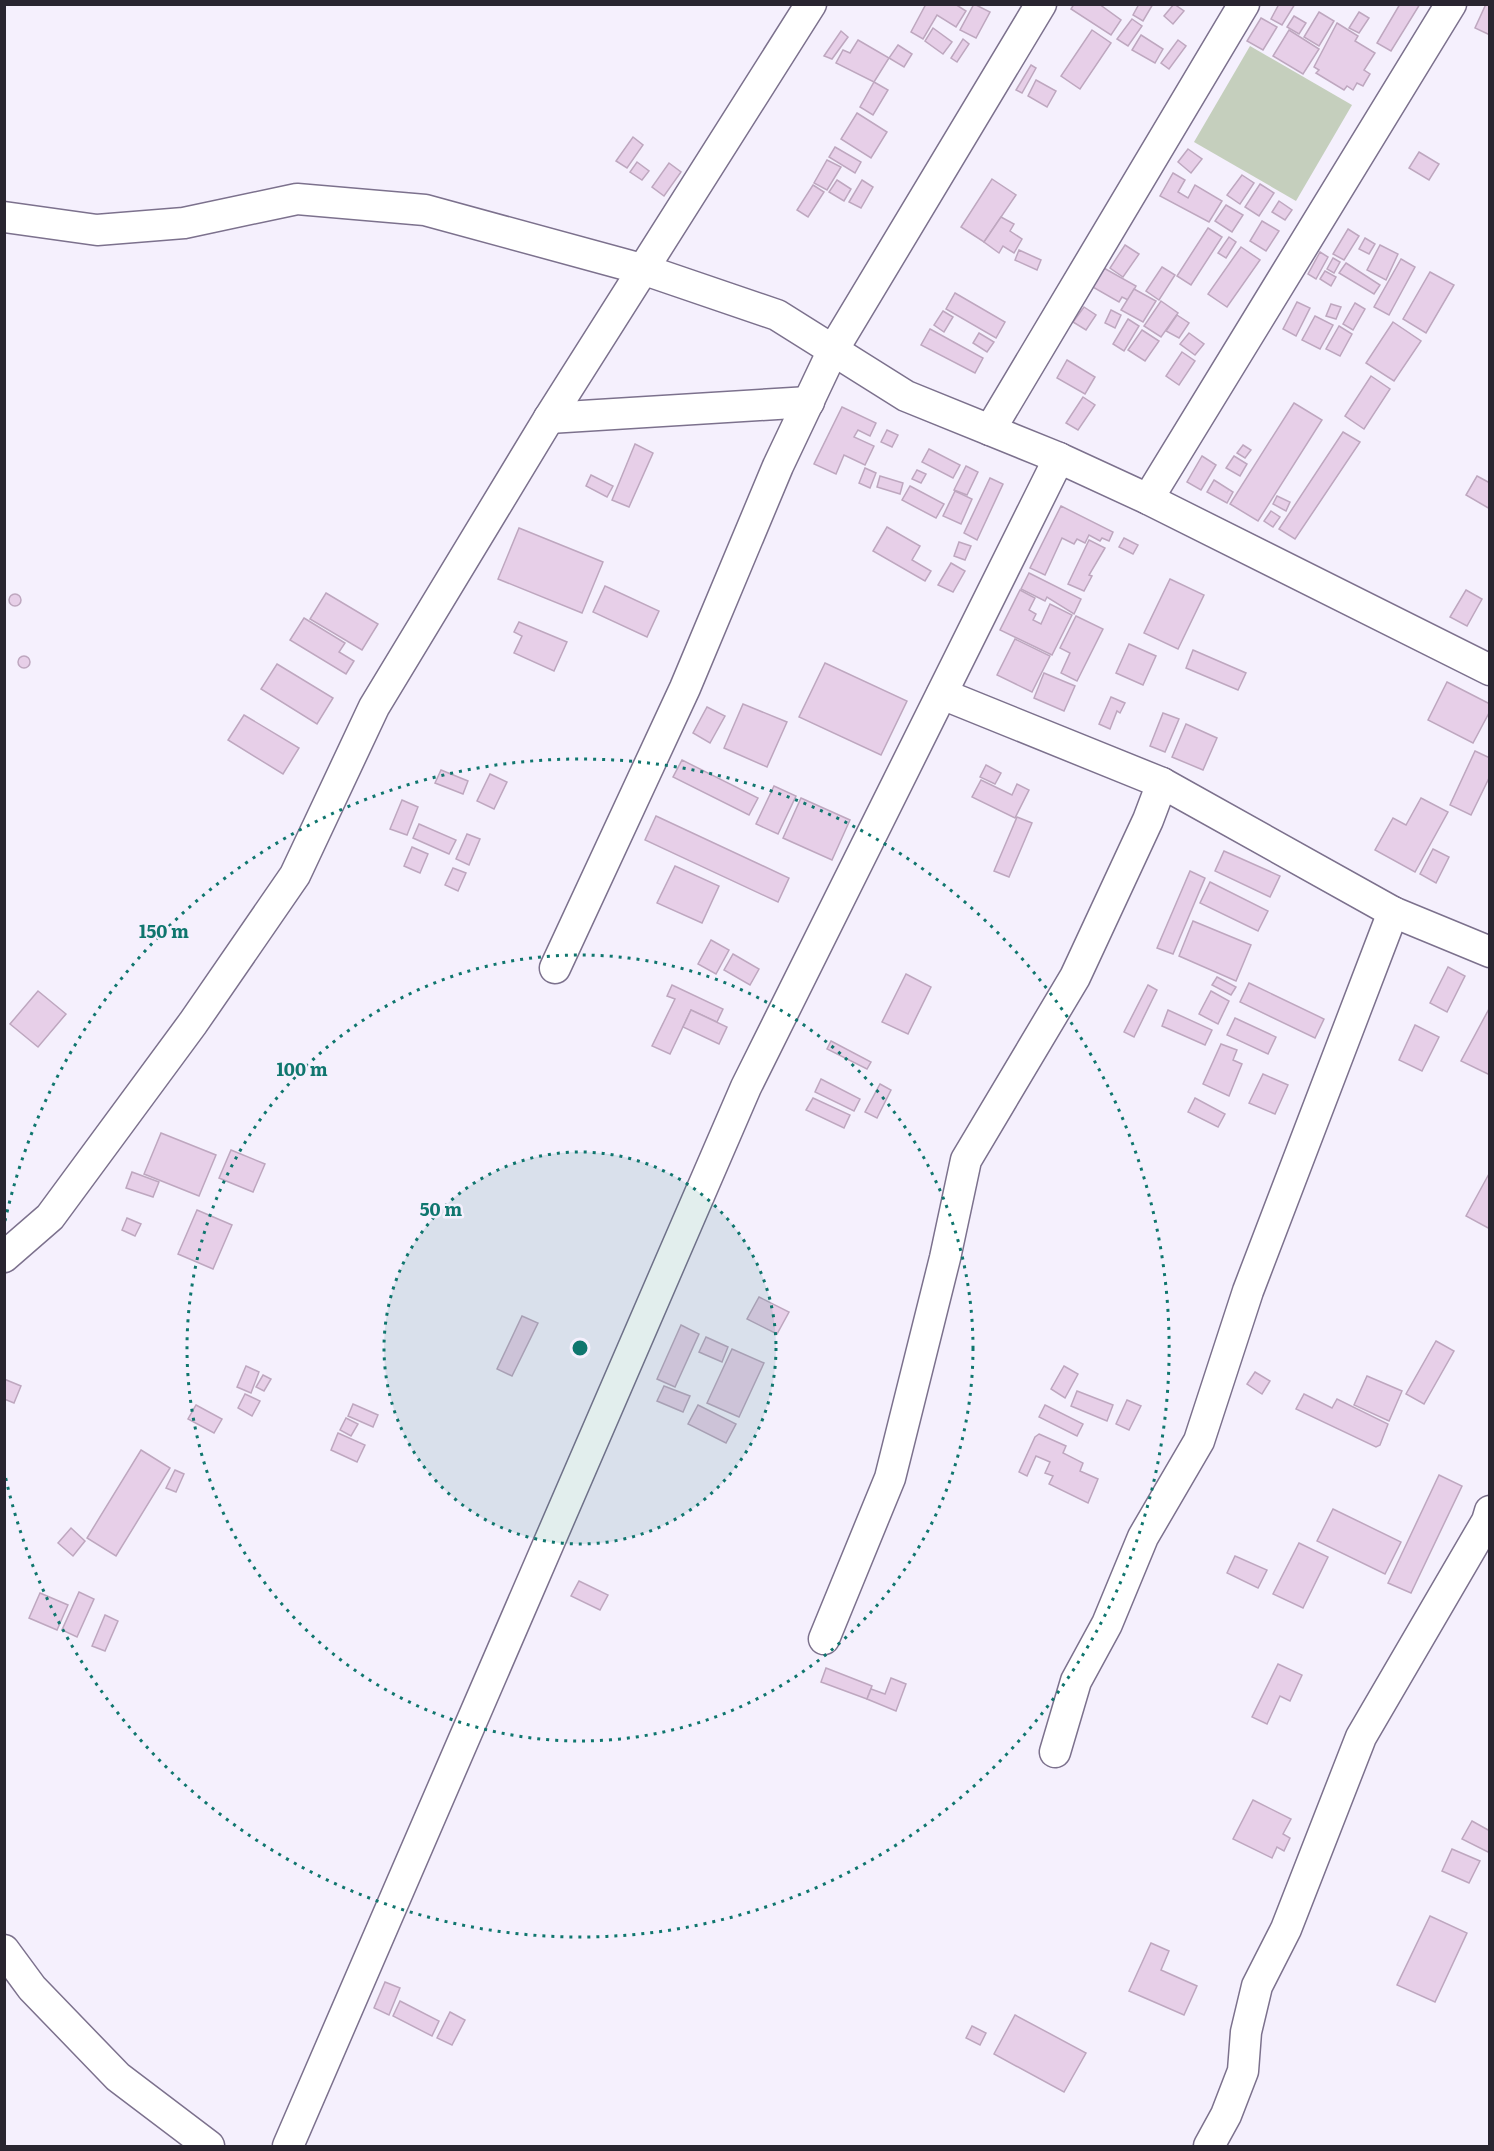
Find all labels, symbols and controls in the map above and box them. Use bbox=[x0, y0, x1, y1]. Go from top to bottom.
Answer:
text: 150 m bbox=[139, 917, 189, 944]
text: 100 m bbox=[276, 1055, 328, 1082]
text: 50 m bbox=[420, 1195, 462, 1222]
centre of rings bbox=[570, 1338, 590, 1358]

